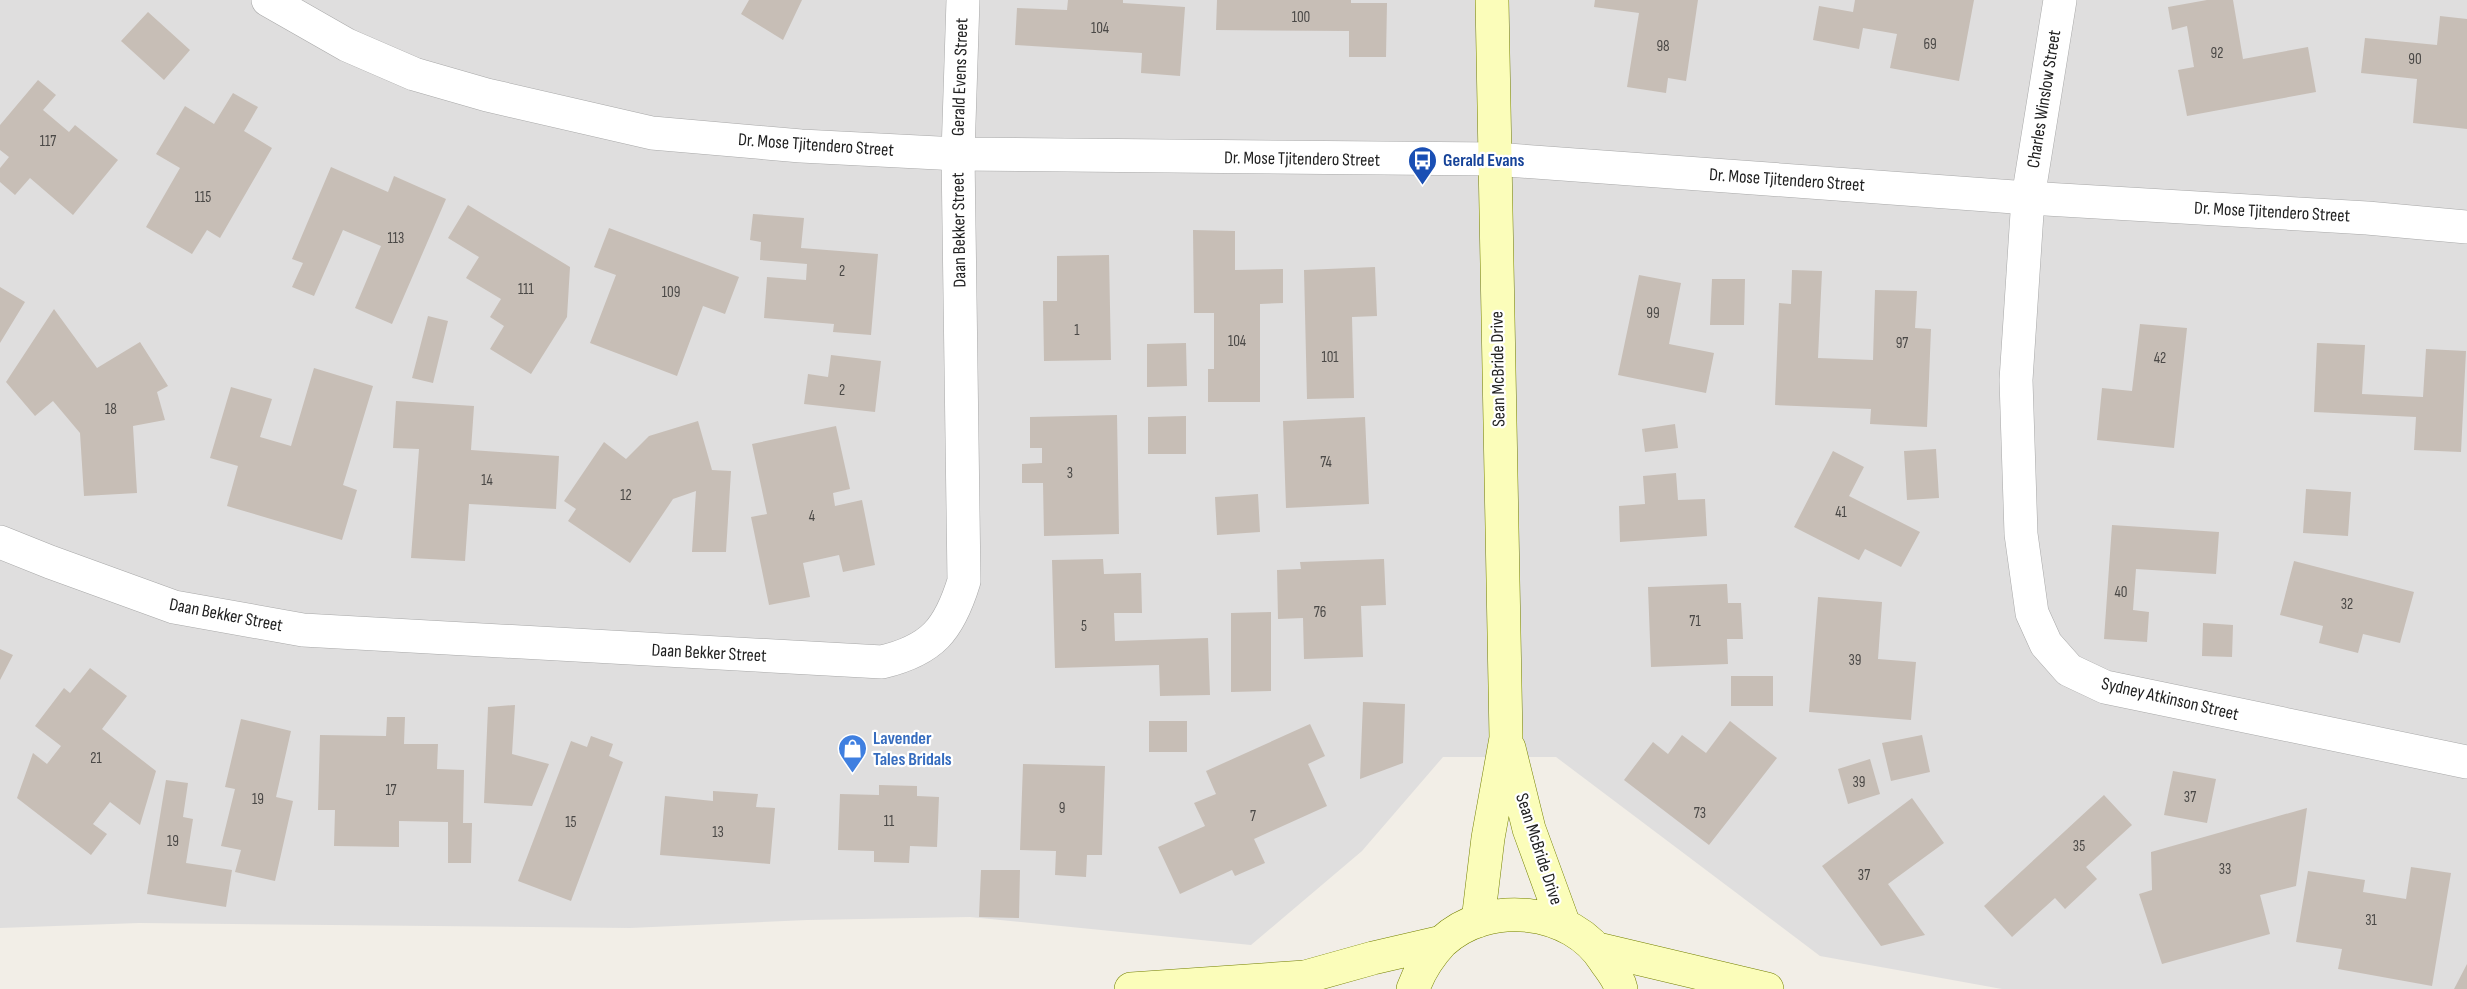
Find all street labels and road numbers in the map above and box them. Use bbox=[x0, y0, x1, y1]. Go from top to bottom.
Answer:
street label: Gerald Evens Street bbox=[947, 17, 973, 136]
street label: Charles Winslow Street bbox=[2023, 28, 2065, 169]
street label: Dr. Mose Tjitendero Street bbox=[737, 129, 895, 161]
street label: Dr. Mose Tjitendero Street bbox=[1224, 147, 1381, 171]
street label: Dr. Mose Tjitendero Street bbox=[1708, 164, 1866, 196]
street label: Daan Bekker Street bbox=[947, 172, 971, 288]
street label: Dr. Mose Tjitendero Street bbox=[2194, 197, 2351, 227]
street label: Sean McBride Drive bbox=[1486, 311, 1510, 427]
street label: Daan Bekker Street bbox=[167, 594, 285, 636]
street label: Daan Bekker Street bbox=[651, 640, 768, 667]
street label: Sydney Atkinson Street bbox=[2099, 673, 2241, 725]
street label: Sean McBride Drive bbox=[1511, 791, 1567, 907]

